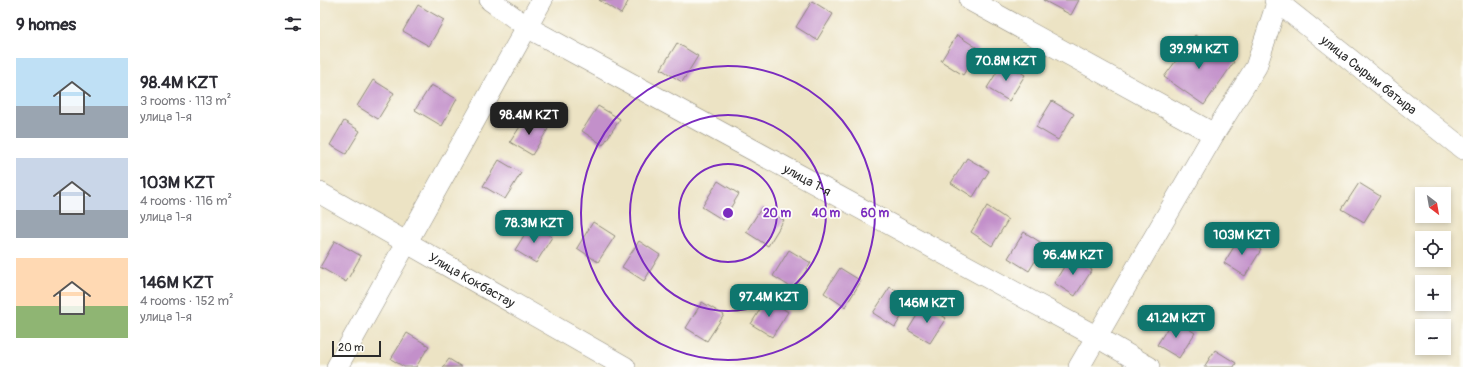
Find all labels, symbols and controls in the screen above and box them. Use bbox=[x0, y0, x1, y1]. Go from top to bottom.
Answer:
icon: filters bbox=[282, 13, 304, 35]
text: 9 homes bbox=[16, 14, 76, 35]
street label: улица Сырым батыра bbox=[1316, 32, 1420, 118]
pin: 39.9M KZT bbox=[1153, 36, 1245, 70]
text: 39.9M KZT bbox=[1169, 41, 1229, 57]
pin: 70.8M KZT bbox=[960, 48, 1052, 82]
text: 70.8M KZT bbox=[975, 53, 1037, 69]
text: 98.4M KZT bbox=[140, 72, 218, 93]
icon: home bbox=[48, 74, 96, 122]
text: 3 rooms · 113 m² bbox=[140, 93, 231, 109]
pin: 98.4M KZT bbox=[483, 102, 575, 136]
text: 98.4M KZT bbox=[499, 107, 559, 123]
text: улица 1-я bbox=[140, 109, 192, 125]
street label: улица 1-я bbox=[779, 160, 834, 200]
text: 103M KZT bbox=[140, 172, 215, 193]
icon: home bbox=[48, 174, 96, 222]
north arrow bbox=[1415, 187, 1451, 223]
map controls bbox=[1415, 187, 1451, 355]
text: 4 rooms · 116 m² bbox=[140, 193, 232, 209]
centre of rings bbox=[721, 206, 735, 220]
text: 20 m bbox=[763, 206, 791, 221]
text: 40 m bbox=[811, 206, 841, 221]
text: 60 m bbox=[861, 206, 890, 221]
text: улица 1-я bbox=[140, 209, 192, 225]
pin: 78.3M KZT bbox=[488, 210, 580, 244]
text: 78.3M KZT bbox=[504, 215, 564, 231]
pin: 103M KZT bbox=[1201, 222, 1283, 256]
text: 103M KZT bbox=[1213, 227, 1271, 243]
button: locate bbox=[1415, 231, 1451, 267]
pin: 96.4M KZT bbox=[1027, 242, 1119, 276]
text: 96.4M KZT bbox=[1043, 247, 1103, 263]
street label: Улица Кокбастау bbox=[426, 250, 518, 312]
text: 146M KZT bbox=[140, 272, 214, 293]
icon: home bbox=[48, 274, 96, 322]
button: + bbox=[1415, 275, 1451, 311]
pin: 97.4M KZT bbox=[723, 284, 815, 318]
text: 97.4M KZT bbox=[739, 289, 799, 305]
pin: 146M KZT bbox=[886, 290, 968, 324]
text: 4 rooms · 152 m² bbox=[140, 293, 234, 309]
text: 146M KZT bbox=[899, 295, 955, 311]
pin: 41.2M KZT bbox=[1130, 305, 1222, 339]
text: улица 1-я bbox=[140, 309, 192, 325]
text: 41.2M KZT bbox=[1147, 310, 1205, 326]
button: − bbox=[1415, 319, 1451, 355]
scale bar bbox=[332, 339, 381, 358]
text: 20 m bbox=[338, 341, 364, 354]

